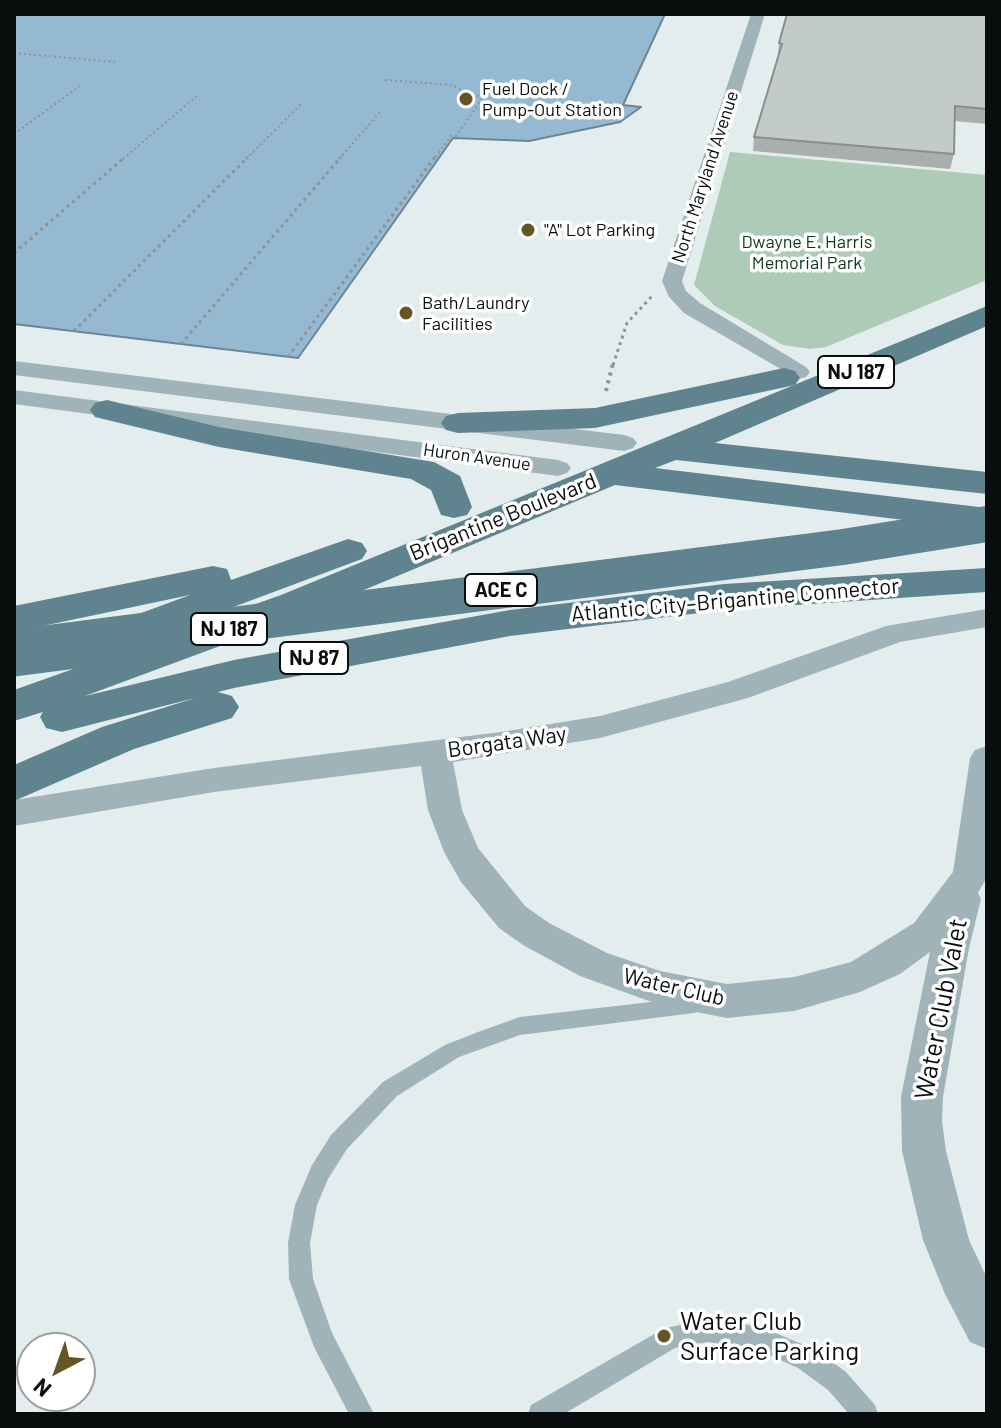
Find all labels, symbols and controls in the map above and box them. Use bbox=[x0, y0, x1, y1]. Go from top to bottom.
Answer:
place label: Fuel Dock / Pump-Out Station bbox=[482, 78, 622, 120]
street label: North Maryland Avenue bbox=[667, 88, 743, 266]
marker: Fuel Dock / Pump-Out Station bbox=[457, 90, 475, 108]
place label: "A" Lot Parking bbox=[544, 219, 655, 241]
marker: "A" Lot Parking bbox=[519, 221, 537, 239]
park label: Dwayne E. Harris Memorial Park bbox=[742, 231, 872, 274]
place label: Bath/Laundry Facilities bbox=[422, 292, 530, 334]
marker: Bath/Laundry Facilities bbox=[397, 304, 415, 322]
road number: NJ 187 bbox=[818, 356, 894, 388]
street label: Huron Avenue bbox=[422, 439, 532, 475]
street label: Brigantine Boulevard bbox=[406, 467, 600, 567]
street label: Atlantic City–Brigantine Connector bbox=[570, 573, 900, 627]
road number: ACE C bbox=[465, 574, 537, 606]
road number: NJ 187 bbox=[191, 613, 267, 645]
road number: NJ 87 bbox=[280, 642, 348, 674]
street label: Borgata Way bbox=[446, 721, 568, 763]
street label: Water Club Valet bbox=[908, 916, 974, 1102]
street label: Water Club bbox=[621, 963, 727, 1011]
place label: Water Club Surface Parking bbox=[680, 1305, 859, 1366]
marker: Water Club Surface Parking bbox=[655, 1327, 673, 1345]
north arrow bbox=[16, 1332, 96, 1412]
text: N bbox=[28, 1374, 56, 1403]

